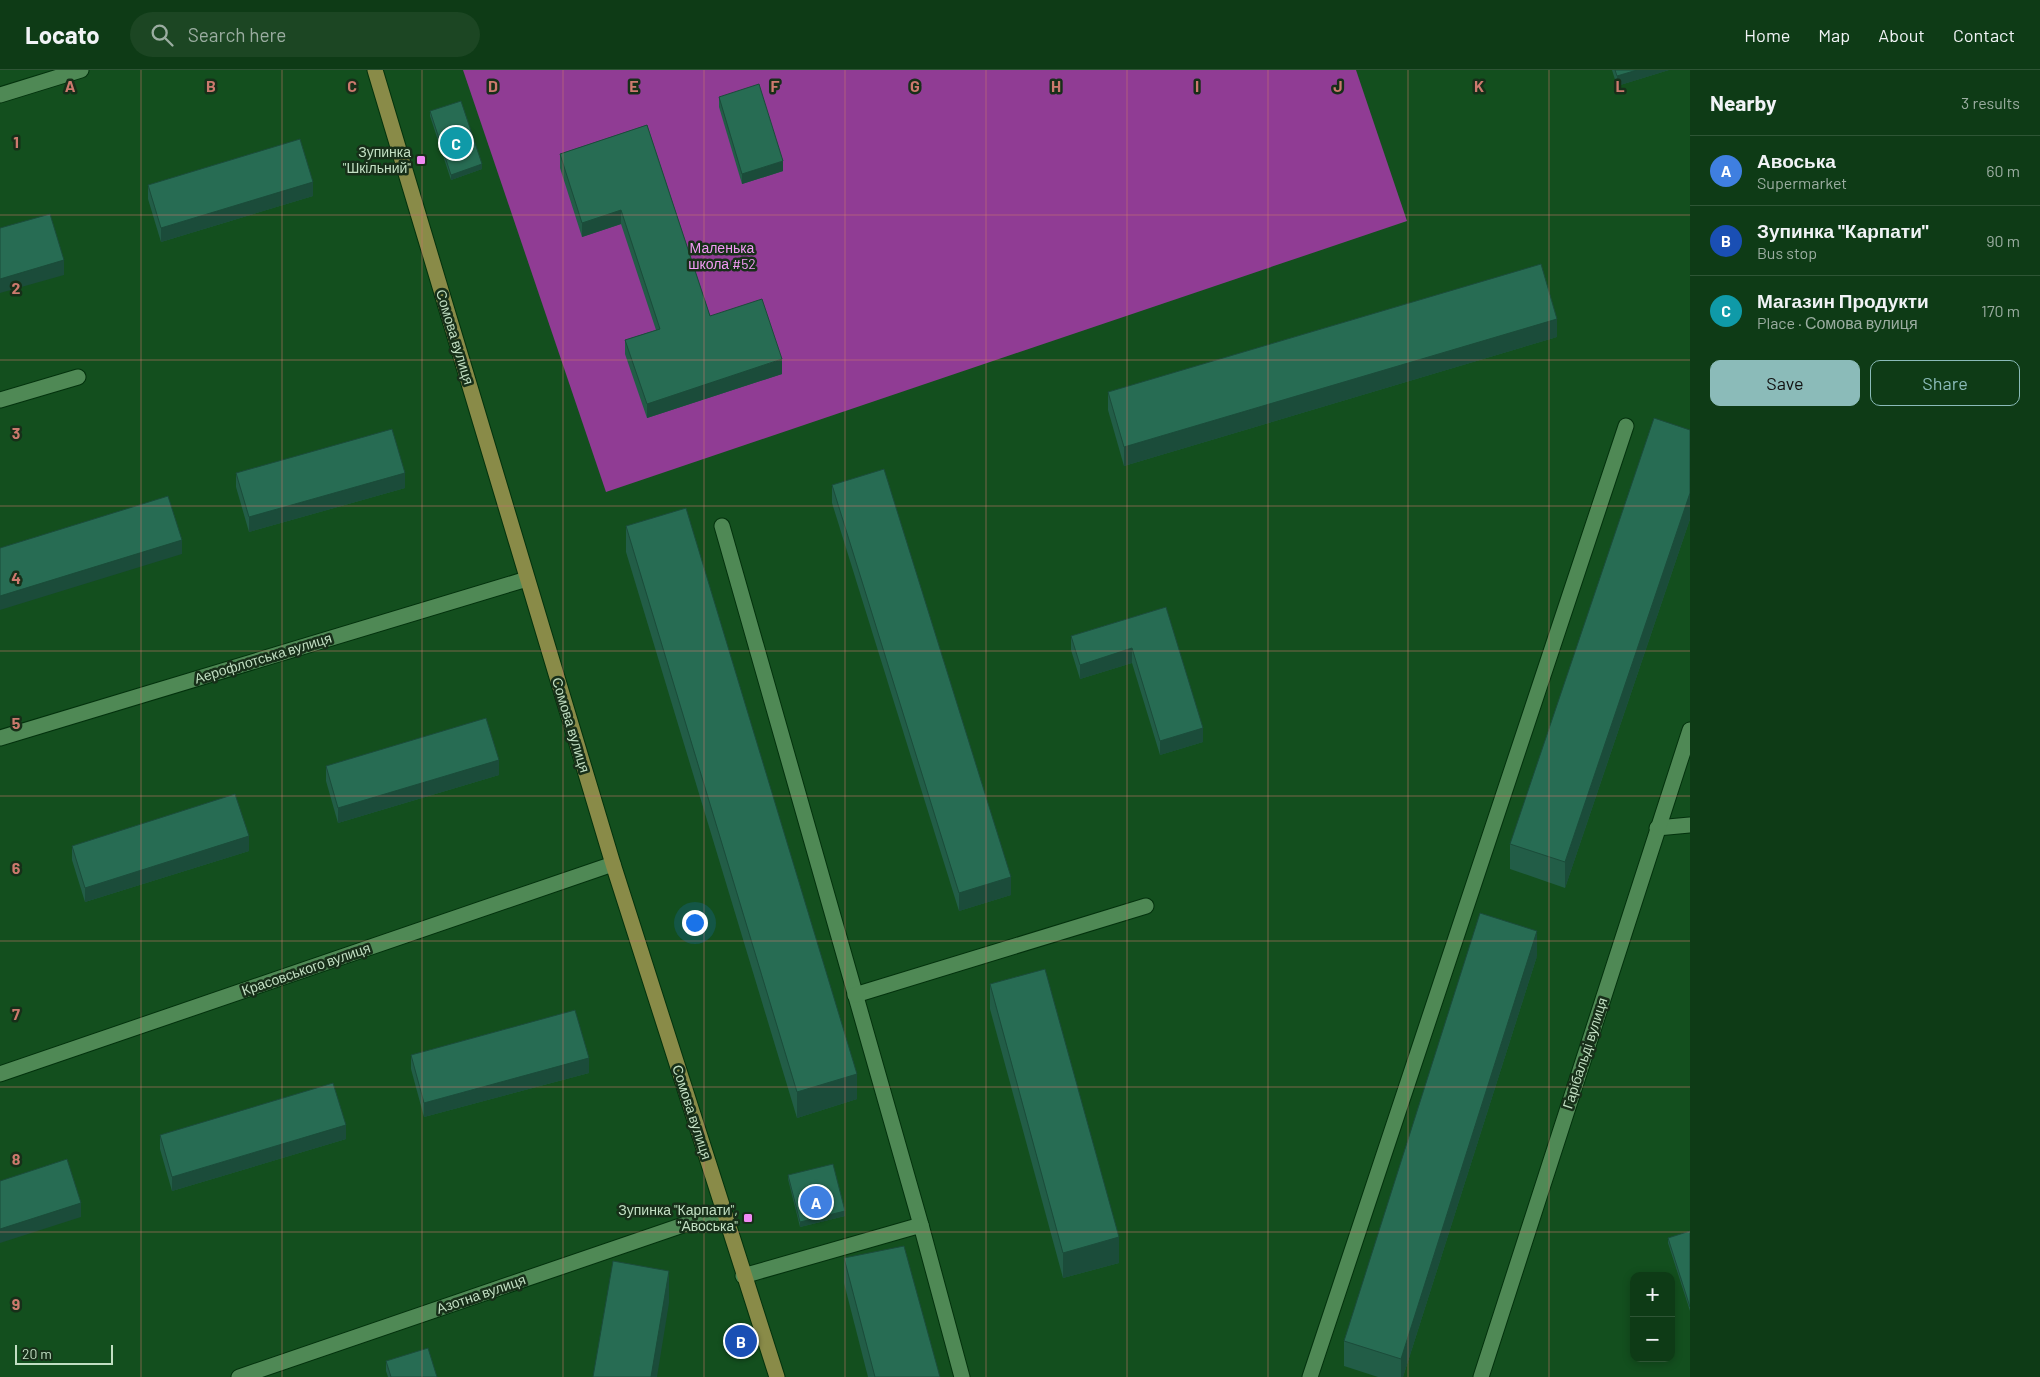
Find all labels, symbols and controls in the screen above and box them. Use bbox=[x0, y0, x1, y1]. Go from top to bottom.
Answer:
search box bbox=[130, 12, 480, 57]
text: Locato bbox=[25, 20, 100, 49]
icon: search bbox=[148, 21, 176, 49]
text: Search here bbox=[188, 23, 286, 46]
text: Home bbox=[1744, 24, 1790, 46]
text: Map bbox=[1818, 24, 1850, 46]
text: About bbox=[1878, 24, 1925, 46]
text: Contact bbox=[1953, 24, 2015, 46]
text: A bbox=[65, 76, 76, 95]
text: B bbox=[206, 76, 216, 95]
text: C bbox=[347, 76, 357, 95]
text: D bbox=[488, 76, 498, 95]
text: E bbox=[629, 76, 639, 95]
text: F bbox=[771, 76, 780, 95]
text: G bbox=[910, 76, 920, 95]
text: H bbox=[1051, 76, 1061, 95]
text: I bbox=[1195, 76, 1199, 95]
text: J bbox=[1333, 76, 1343, 95]
text: K bbox=[1474, 76, 1484, 95]
text: L bbox=[1615, 76, 1625, 95]
text: Nearby bbox=[1710, 90, 1776, 115]
text: 3 results bbox=[1961, 93, 2020, 112]
pin: C bbox=[440, 124, 472, 162]
text: 1 bbox=[13, 132, 19, 151]
place label: Зупинка "Шкільний" bbox=[343, 143, 411, 176]
text: Авоська bbox=[1757, 149, 1836, 172]
marker: Зупинка "Шкільний" bbox=[415, 154, 427, 166]
text: A bbox=[1721, 161, 1731, 180]
text: 60 m bbox=[1986, 161, 2020, 180]
text: Supermarket bbox=[1757, 173, 1847, 192]
text: Зупинка "Карпати" bbox=[1757, 219, 1929, 242]
text: B bbox=[1721, 231, 1731, 250]
text: 90 m bbox=[1986, 231, 2020, 250]
park label: Маленька школа #52 bbox=[688, 239, 756, 272]
text: Bus stop bbox=[1757, 243, 1817, 262]
text: 2 bbox=[12, 278, 21, 297]
street label: Сомова вулиця bbox=[433, 287, 478, 386]
text: Магазин Продукти bbox=[1757, 289, 1929, 312]
text: C bbox=[1721, 301, 1731, 320]
text: 170 m bbox=[1981, 301, 2020, 320]
text: Place · Сомова вулиця bbox=[1757, 313, 1918, 332]
button: Save bbox=[1710, 360, 1860, 406]
button: Share bbox=[1870, 360, 2020, 406]
text: 3 bbox=[12, 423, 20, 442]
text: 4 bbox=[11, 568, 21, 587]
street label: Аерофлотська вулиця bbox=[192, 629, 334, 687]
street label: Сомова вулиця bbox=[549, 675, 594, 774]
text: 5 bbox=[12, 713, 21, 732]
text: 6 bbox=[12, 858, 21, 877]
your location bbox=[682, 910, 708, 936]
street label: Красовського вулиця bbox=[239, 938, 372, 999]
street label: Гарібальді вулиця bbox=[1559, 995, 1611, 1111]
text: 7 bbox=[12, 1004, 20, 1023]
street label: Сомова вулиця bbox=[669, 1062, 716, 1161]
text: 8 bbox=[12, 1149, 21, 1168]
pin: A bbox=[800, 1183, 832, 1221]
place label: Зупинка "Карпати", "Авоська" bbox=[618, 1201, 738, 1234]
marker: Зупинка "Карпати", "Авоська" bbox=[742, 1212, 754, 1224]
street label: Азотна вулиця bbox=[434, 1270, 528, 1317]
map controls bbox=[1630, 1272, 1675, 1362]
button: + bbox=[1630, 1272, 1675, 1317]
text: 9 bbox=[12, 1294, 20, 1313]
button: − bbox=[1630, 1317, 1675, 1362]
pin: B bbox=[725, 1322, 757, 1360]
scale bar bbox=[15, 1342, 112, 1365]
text: 20 m bbox=[22, 1345, 52, 1362]

